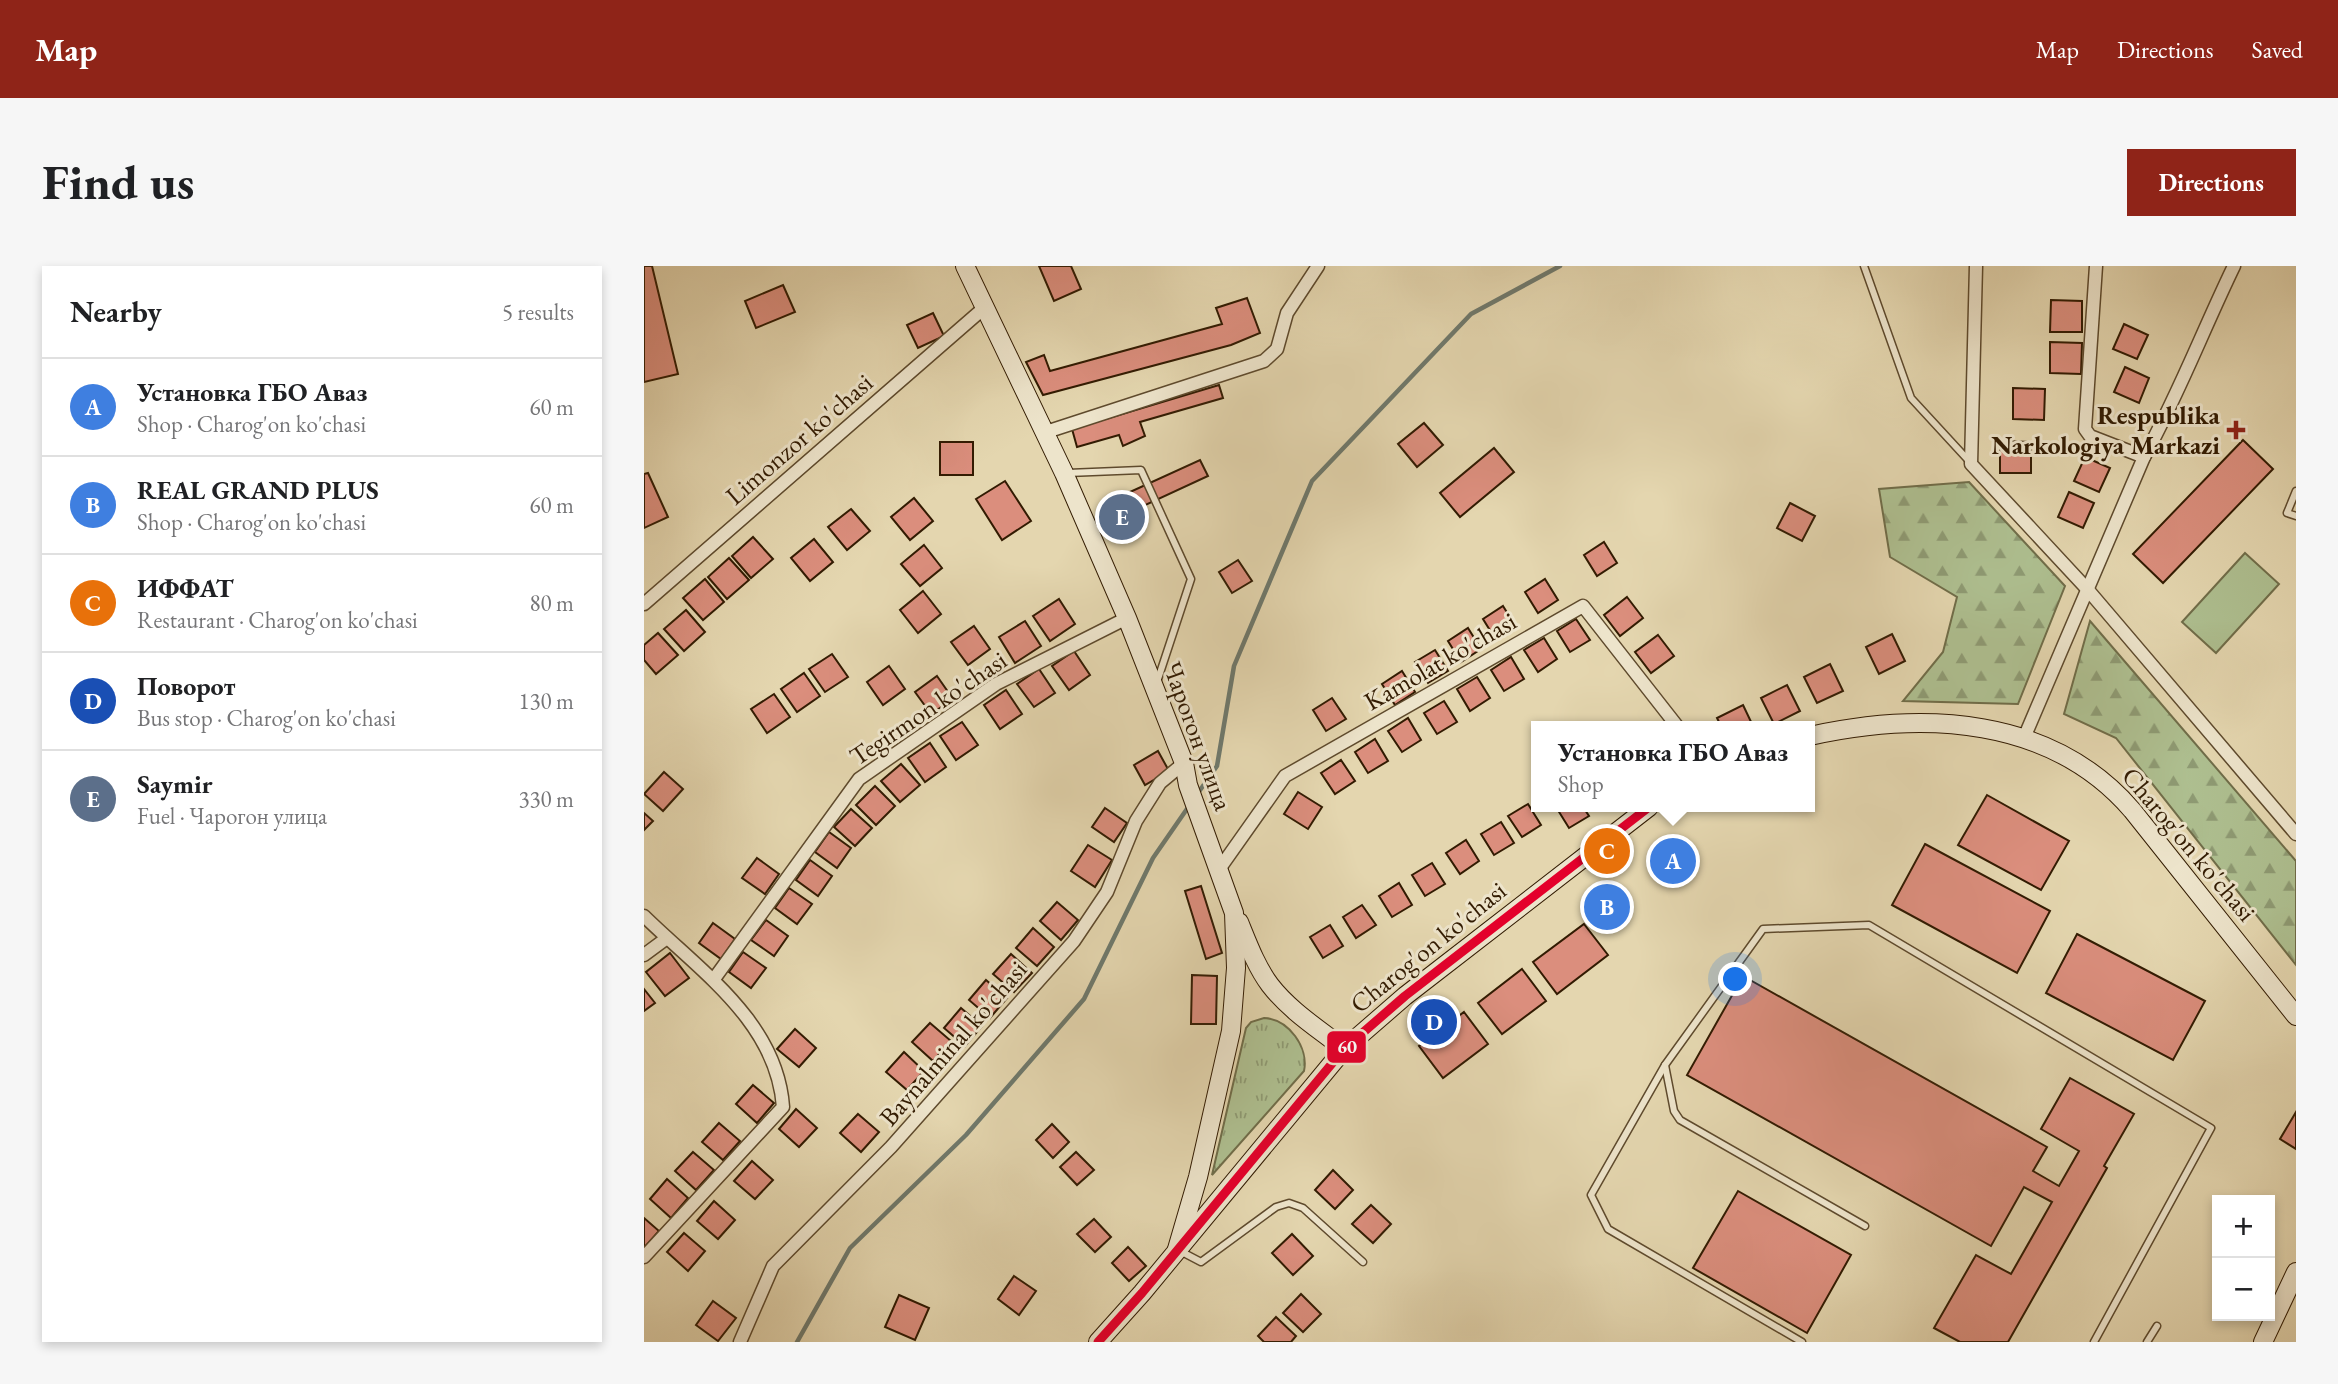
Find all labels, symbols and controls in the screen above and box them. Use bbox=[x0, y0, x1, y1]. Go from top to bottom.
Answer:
text: Map bbox=[35, 28, 97, 71]
text: Map bbox=[2036, 34, 2079, 65]
text: Directions bbox=[2117, 34, 2214, 65]
text: Saved bbox=[2252, 34, 2303, 65]
button: Directions bbox=[2127, 149, 2296, 216]
text: Find us bbox=[42, 150, 194, 214]
text: Nearby bbox=[70, 292, 162, 331]
text: 5 results bbox=[502, 297, 574, 327]
street label: Limonzor ko'chasi bbox=[718, 366, 880, 512]
text: Установка ГБО Аваз bbox=[137, 375, 367, 409]
text: A bbox=[85, 392, 101, 422]
text: 60 m bbox=[529, 392, 574, 422]
place label: Respublika Narkologiya Markazi bbox=[1991, 398, 2221, 462]
text: Shop · Charog'on ko'chasi bbox=[137, 409, 366, 439]
marker: Respublika Narkologiya Markazi bbox=[2226, 420, 2246, 440]
text: REAL GRAND PLUS bbox=[137, 473, 379, 507]
text: B bbox=[86, 490, 100, 520]
text: 60 m bbox=[529, 490, 574, 520]
pin: E bbox=[1099, 491, 1145, 543]
text: Shop · Charog'on ko'chasi bbox=[137, 507, 366, 537]
text: ИФФАТ bbox=[137, 571, 234, 605]
text: C bbox=[85, 588, 101, 618]
text: 80 m bbox=[529, 588, 574, 618]
street label: Kamolat ko'chasi bbox=[1358, 604, 1522, 718]
text: Restaurant · Charog'on ko'chasi bbox=[137, 605, 418, 635]
street label: Tegirmon ko'chasi bbox=[843, 643, 1013, 773]
street label: Чарогон улица bbox=[1155, 657, 1241, 816]
text: Поворот bbox=[137, 669, 235, 703]
text: D bbox=[84, 686, 102, 716]
text: 130 m bbox=[518, 686, 574, 716]
text: Bus stop · Charog'on ko'chasi bbox=[137, 703, 396, 733]
popup bbox=[1531, 721, 1815, 812]
text: Установка ГБО Аваз bbox=[1558, 735, 1788, 769]
street label: Charog'on ko'chasi bbox=[2114, 760, 2264, 928]
text: Saymir bbox=[137, 767, 212, 801]
text: Shop bbox=[1558, 769, 1604, 799]
text: E bbox=[86, 784, 100, 814]
text: 330 m bbox=[518, 784, 574, 814]
text: Fuel · Чарогон улица bbox=[137, 801, 327, 831]
pin: C bbox=[1584, 825, 1630, 877]
pin: A bbox=[1650, 835, 1696, 887]
street label: Charog'on ko'chasi bbox=[1343, 874, 1513, 1020]
pin: B bbox=[1584, 881, 1630, 933]
street label: Baynalminal ko'chasi bbox=[872, 953, 1034, 1133]
your location bbox=[1718, 962, 1752, 996]
pin: D bbox=[1411, 996, 1457, 1048]
line badge: 60 bbox=[1326, 1030, 1367, 1064]
text: 60 bbox=[1337, 1034, 1357, 1059]
map controls bbox=[2212, 1195, 2275, 1321]
button: + bbox=[2212, 1195, 2275, 1258]
button: − bbox=[2212, 1258, 2275, 1321]

